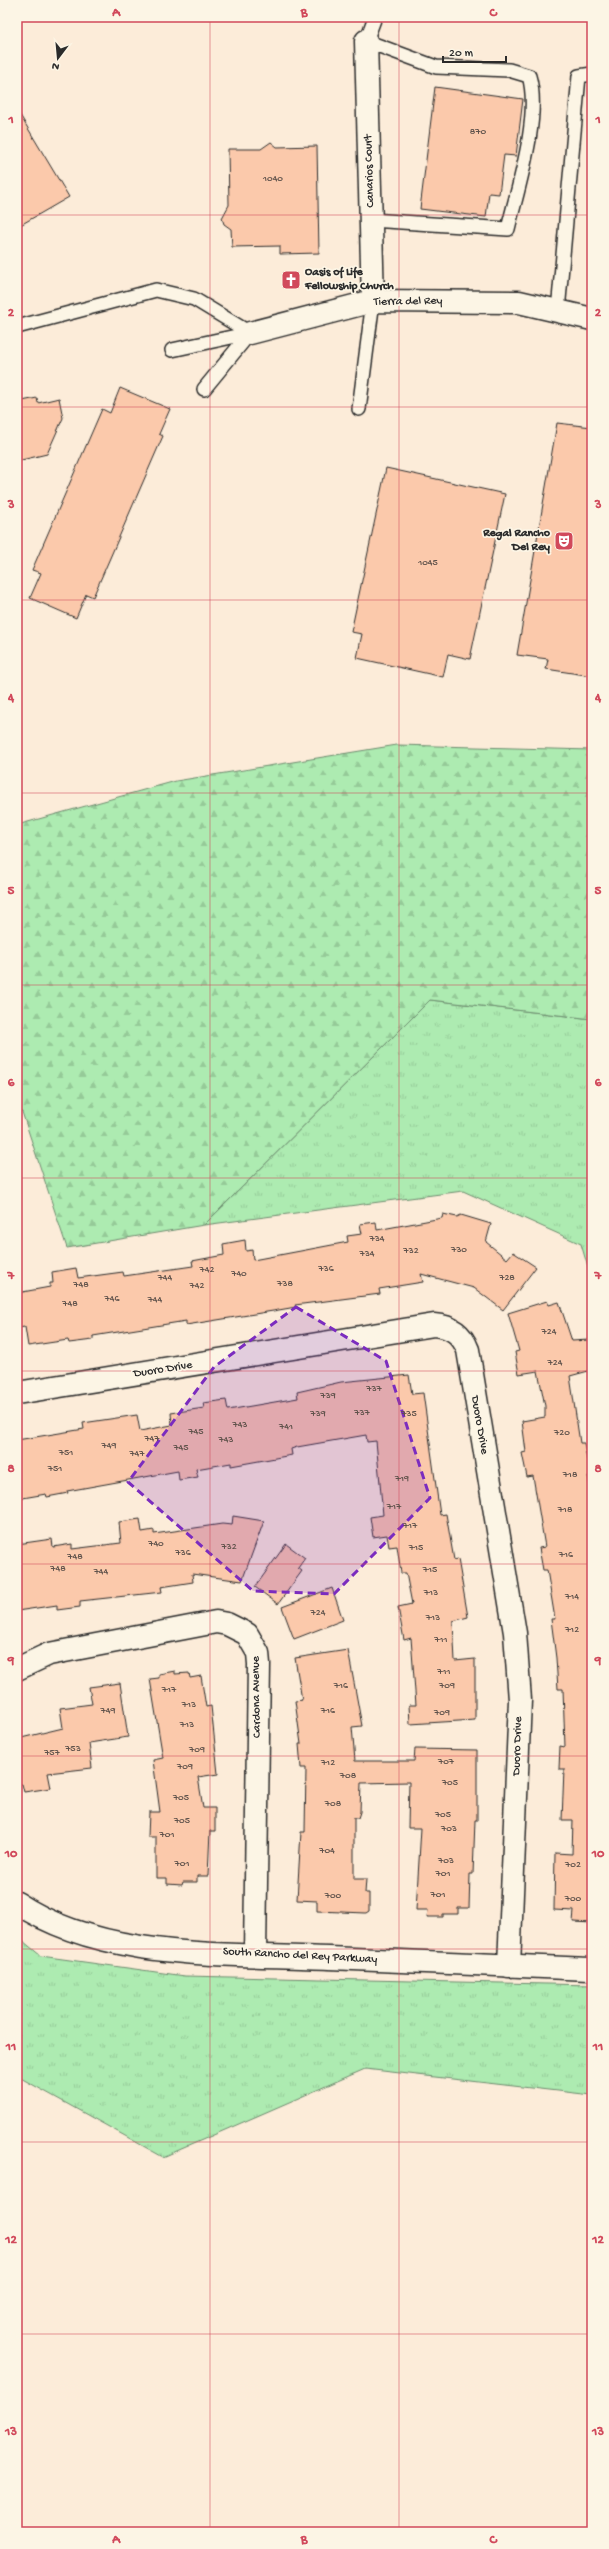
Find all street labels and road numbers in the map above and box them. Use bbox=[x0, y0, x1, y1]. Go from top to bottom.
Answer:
street label: Canarios Court bbox=[362, 133, 378, 208]
street label: Tierra del Rey bbox=[373, 294, 442, 310]
street label: Duoro Drive bbox=[132, 1358, 194, 1382]
street label: Duoro Drive bbox=[467, 1394, 491, 1456]
street label: Cardona Avenue bbox=[249, 1655, 265, 1738]
street label: Duoro Drive bbox=[510, 1715, 526, 1777]
street label: South Rancho del Rey Parkway bbox=[222, 1945, 378, 1967]

